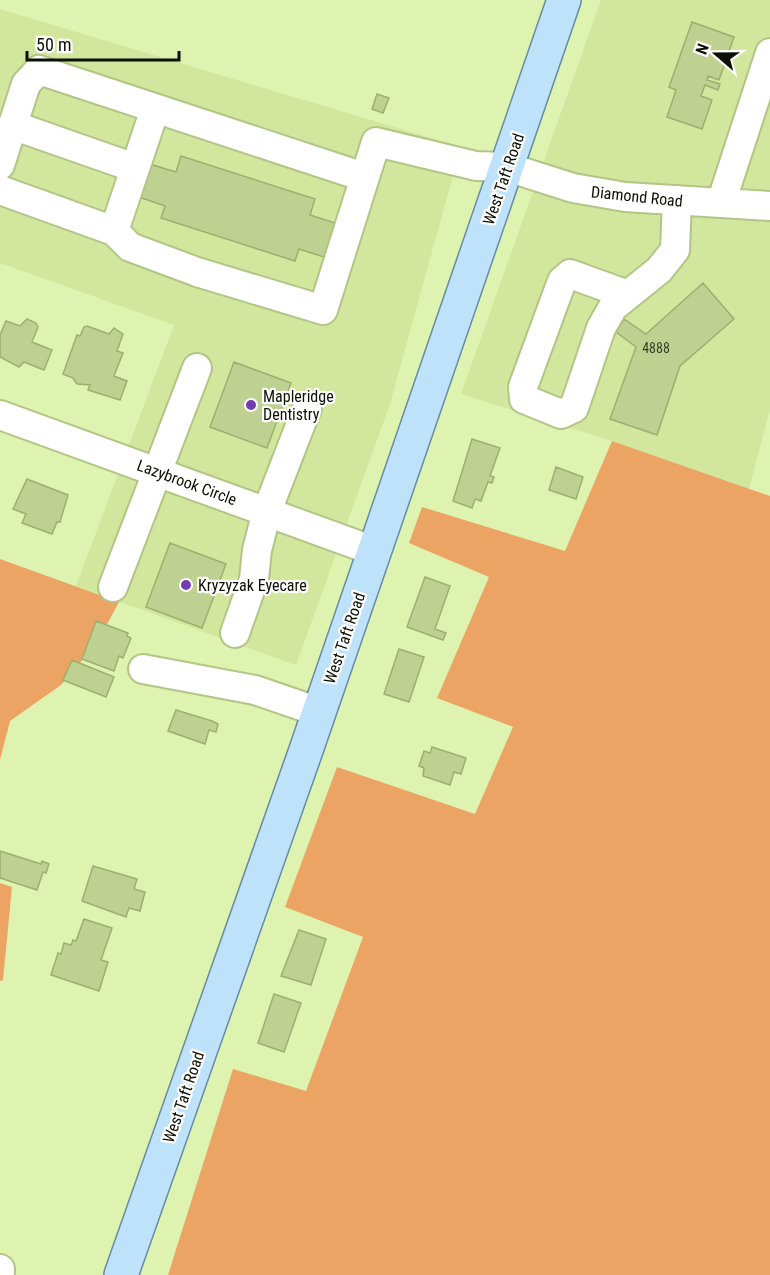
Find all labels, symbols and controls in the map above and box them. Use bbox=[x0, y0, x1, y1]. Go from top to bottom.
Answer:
scale bar bbox=[27, 24, 178, 62]
north arrow bbox=[686, 24, 746, 84]
text: 50 m bbox=[36, 34, 71, 55]
text: N bbox=[692, 41, 713, 57]
street label: West Taft Road bbox=[479, 131, 528, 227]
street label: Diamond Road bbox=[590, 182, 684, 211]
house number: 4888 bbox=[642, 340, 670, 356]
place label: Mapleridge Dentistry bbox=[263, 387, 334, 424]
marker: Mapleridge Dentistry bbox=[244, 398, 258, 412]
street label: Lazybrook Circle bbox=[134, 456, 239, 509]
place label: Kryzyzak Eyecare bbox=[198, 576, 307, 595]
marker: Kryzyzak Eyecare bbox=[179, 578, 193, 592]
street label: West Taft Road bbox=[320, 590, 369, 686]
street label: West Taft Road bbox=[159, 1049, 208, 1145]

